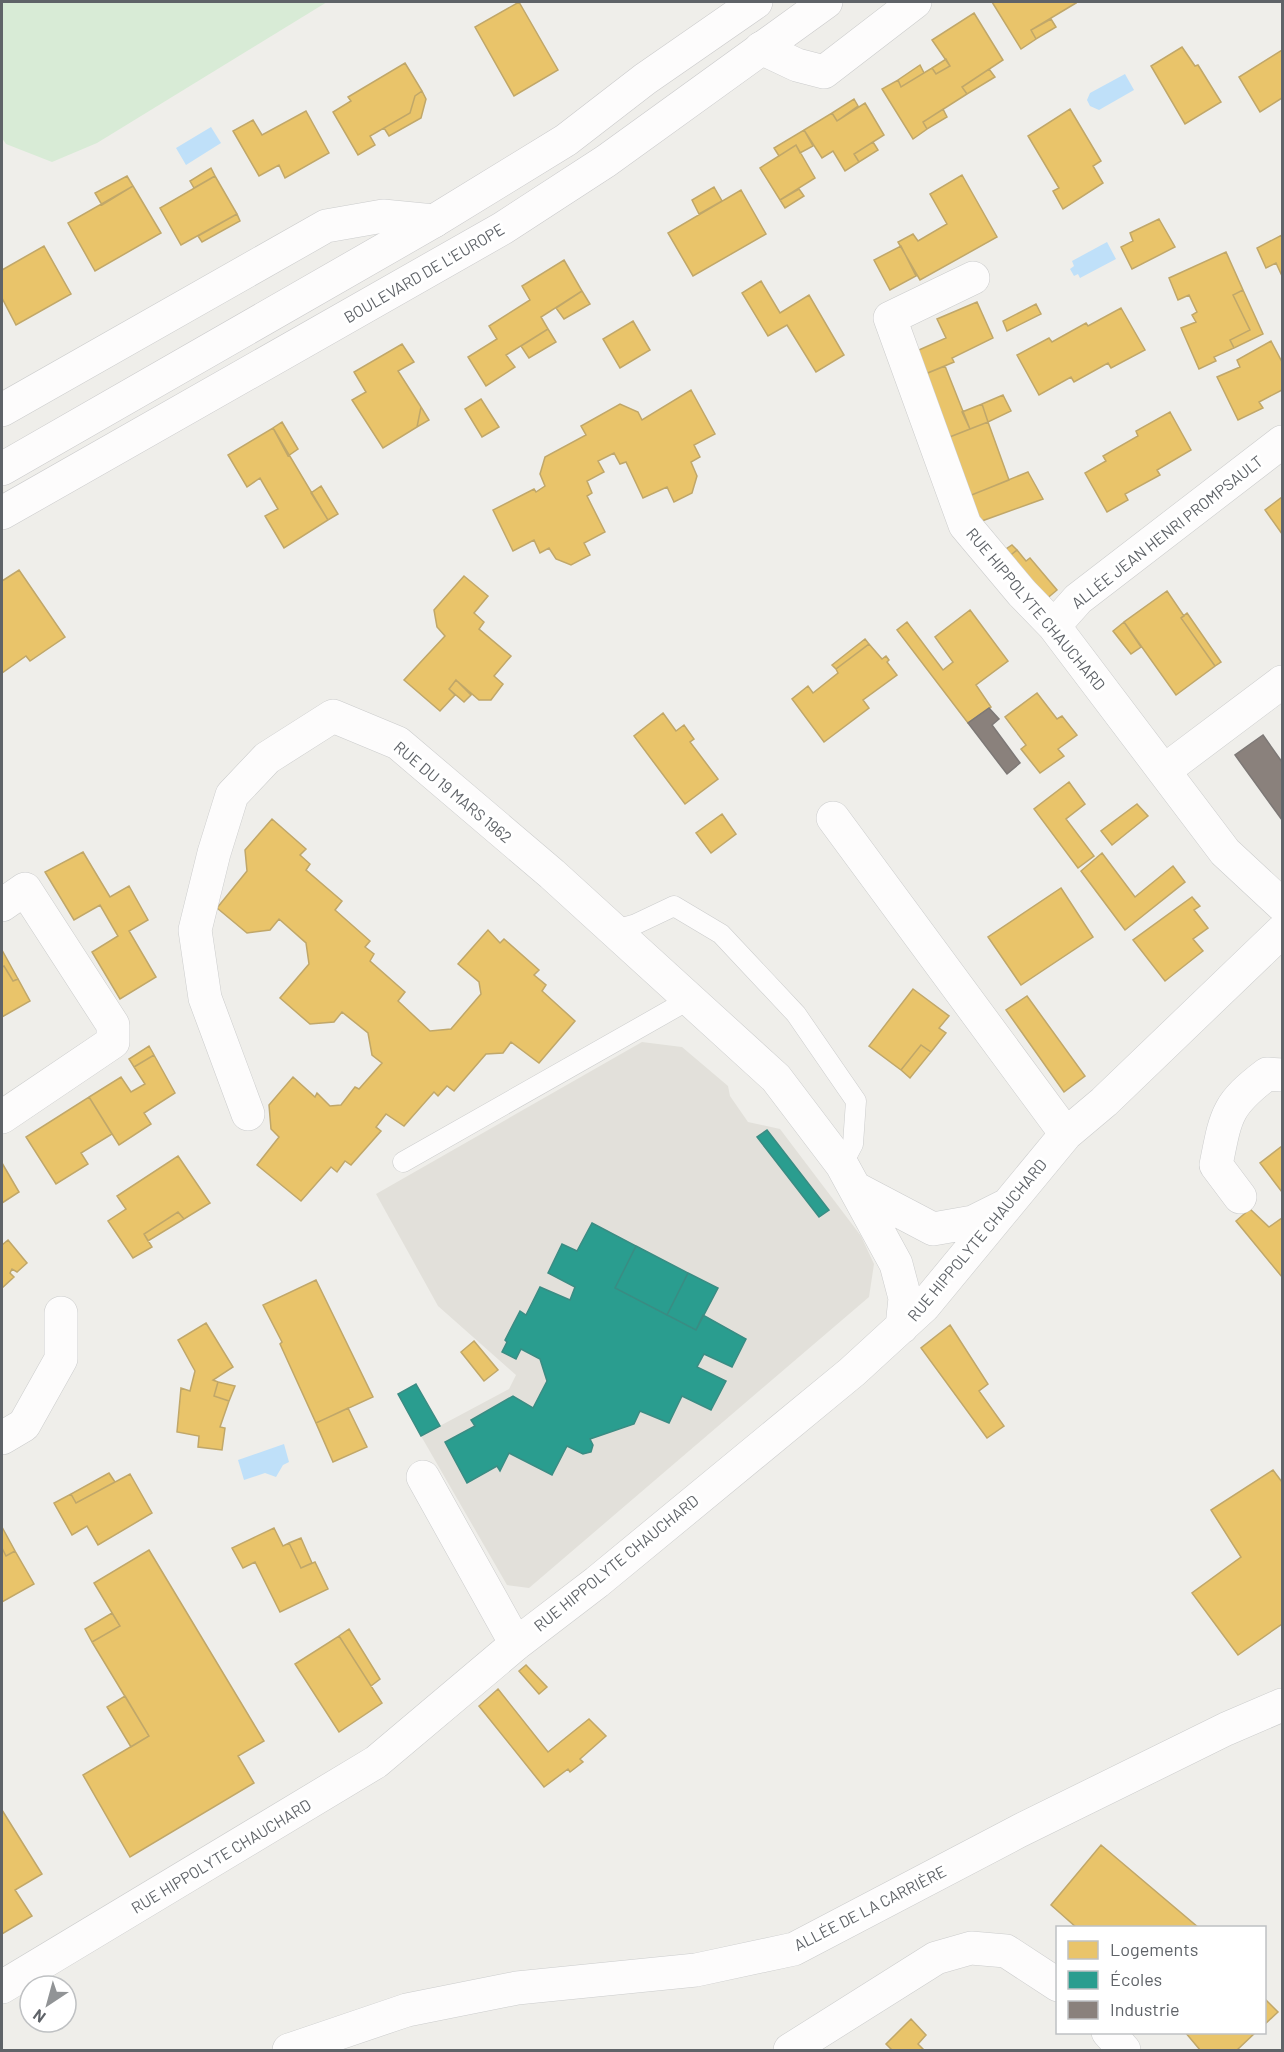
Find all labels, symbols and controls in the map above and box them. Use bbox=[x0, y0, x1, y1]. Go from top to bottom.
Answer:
street label: BOULEVARD DE L'EUROPE bbox=[340, 219, 507, 326]
street label: ALLÉE JEAN HENRI PROMPSAULT bbox=[1067, 451, 1266, 612]
street label: RUE HIPPOLYTE CHAUCHARD bbox=[963, 524, 1110, 694]
street label: RUE DU 19 MARS 1962 bbox=[391, 737, 516, 846]
street label: RUE HIPPOLYTE CHAUCHARD bbox=[903, 1155, 1050, 1325]
street label: RUE HIPPOLYTE CHAUCHARD bbox=[530, 1490, 702, 1635]
street label: RUE HIPPOLYTE CHAUCHARD bbox=[128, 1794, 314, 1917]
street label: ALLÉE DE LA CARRIÈRE bbox=[791, 1861, 949, 1954]
legend bbox=[1056, 1926, 1266, 2034]
text: Logements bbox=[1110, 1938, 1199, 1960]
text: Écoles bbox=[1110, 1968, 1162, 1990]
north arrow bbox=[18, 1974, 78, 2034]
text: Industrie bbox=[1110, 1998, 1180, 2020]
text: N bbox=[29, 2006, 49, 2027]

